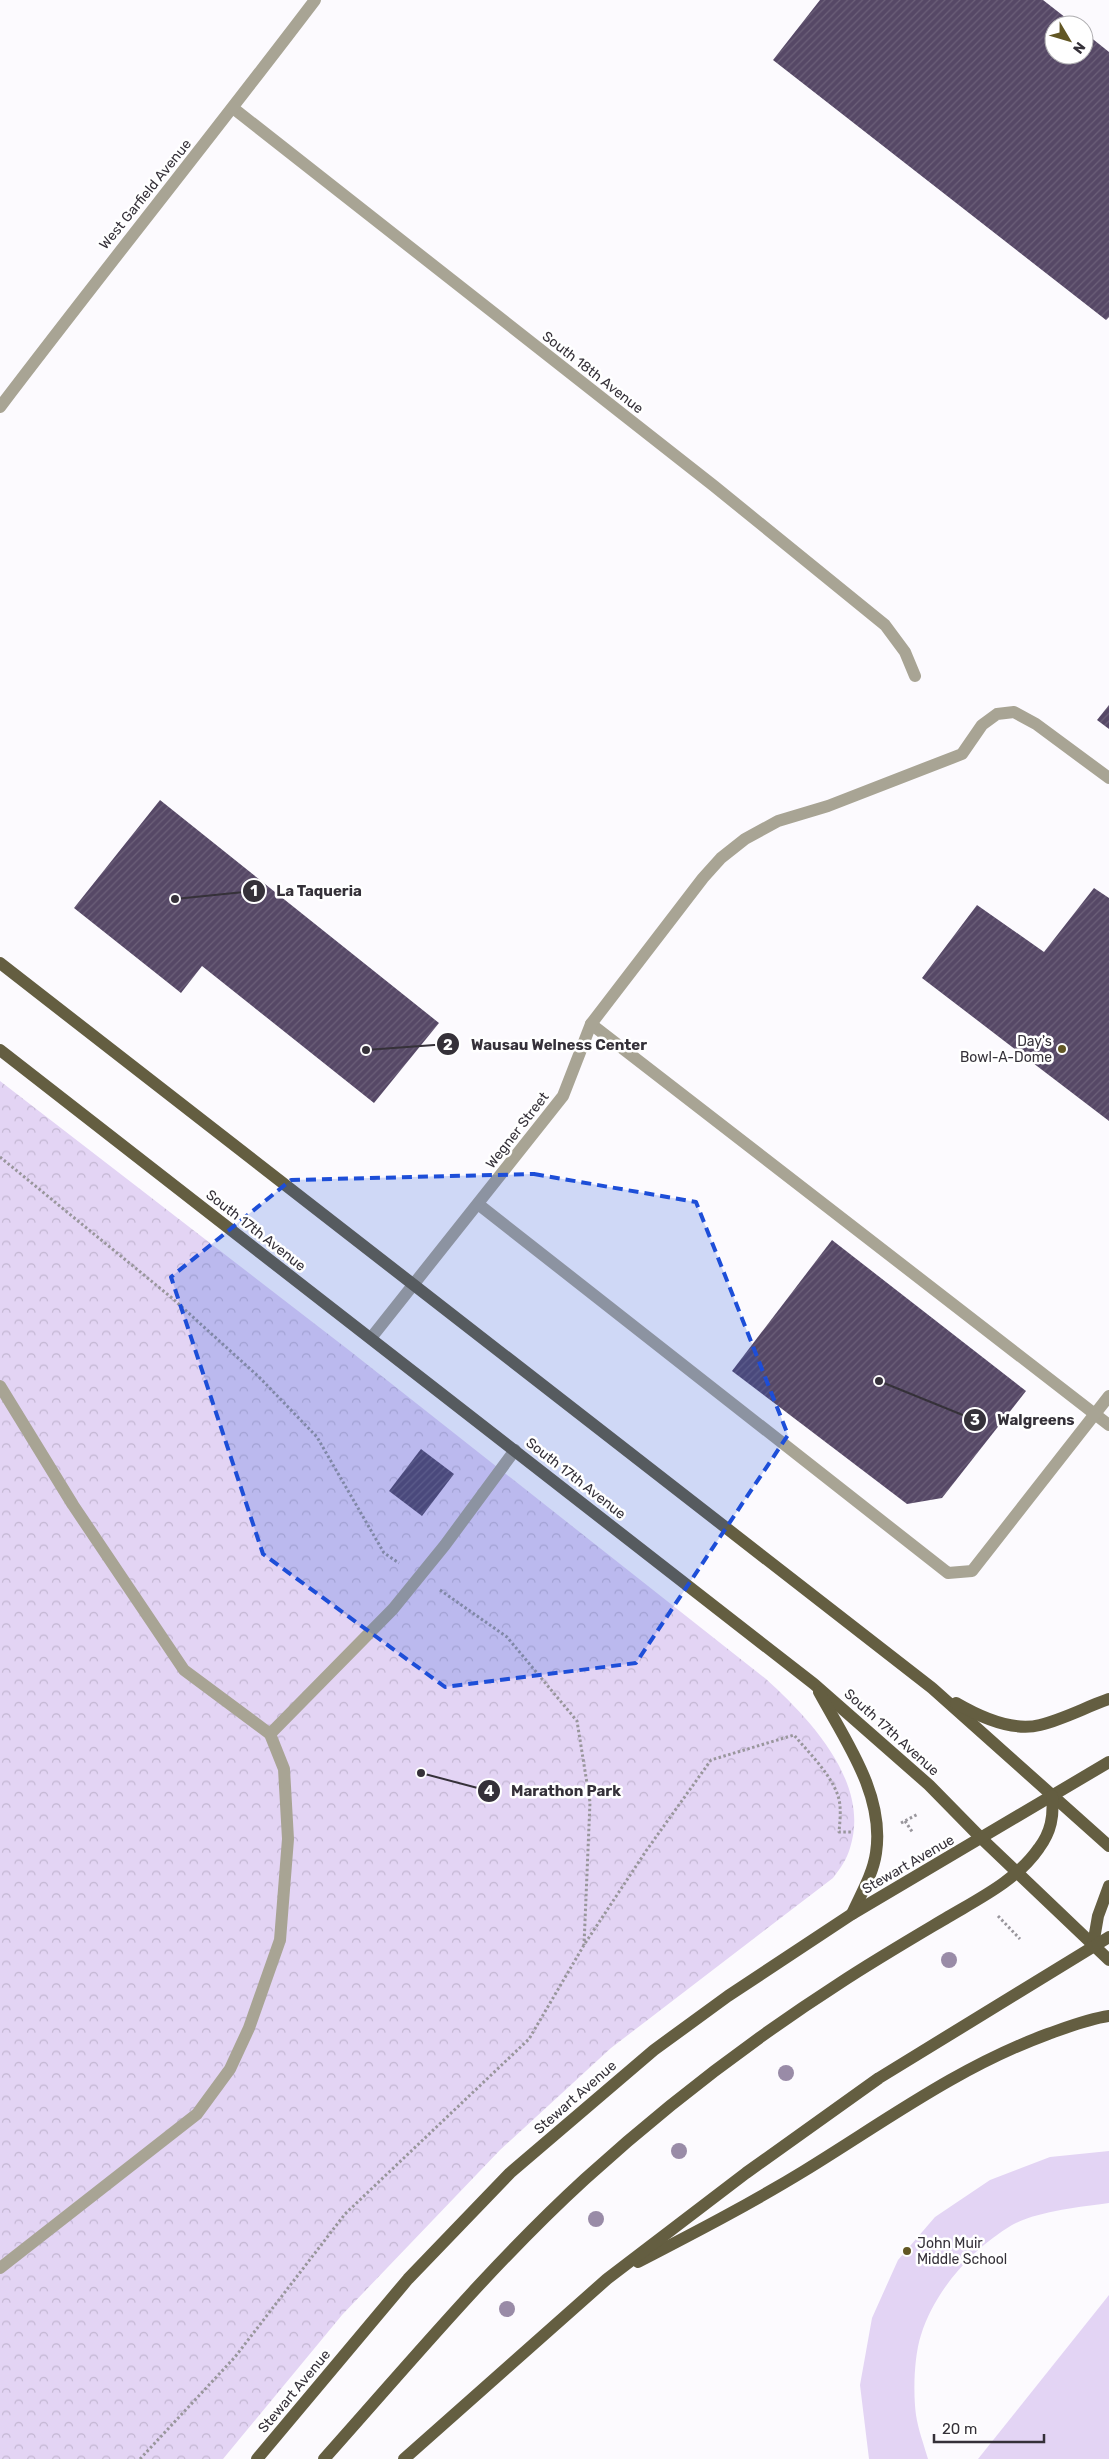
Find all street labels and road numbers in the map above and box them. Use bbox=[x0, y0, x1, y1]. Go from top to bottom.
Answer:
street label: West Garfield Avenue bbox=[96, 136, 195, 253]
street label: South 18th Avenue bbox=[539, 328, 647, 417]
street label: Wegner Street bbox=[482, 1088, 553, 1172]
street label: South 17th Avenue bbox=[202, 1186, 309, 1275]
street label: South 17th Avenue bbox=[522, 1434, 629, 1523]
street label: South 17th Avenue bbox=[841, 1685, 943, 1780]
street label: Stewart Avenue bbox=[859, 1831, 957, 1898]
street label: Stewart Avenue bbox=[531, 2057, 620, 2138]
street label: Stewart Avenue bbox=[255, 2346, 334, 2436]

